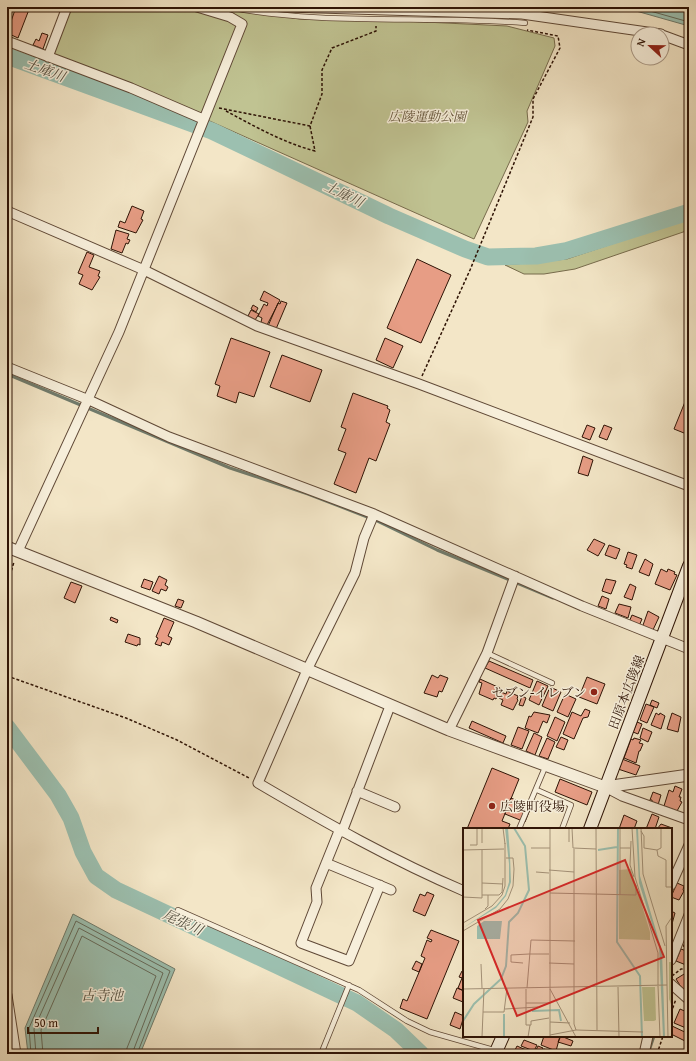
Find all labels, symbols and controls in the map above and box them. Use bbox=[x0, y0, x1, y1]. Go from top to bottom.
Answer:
north arrow bbox=[630, 26, 670, 66]
text: N bbox=[632, 35, 650, 49]
water label: 土庫川 bbox=[22, 53, 70, 87]
park label: 広陵運動公園 bbox=[388, 107, 468, 126]
water label: 土庫川 bbox=[321, 176, 369, 213]
street label: 田原本広陵線 bbox=[604, 652, 649, 732]
place label: セブン-イレブン bbox=[492, 683, 586, 702]
marker: セブン-イレブン bbox=[589, 687, 599, 697]
place label: 広陵町役場 bbox=[500, 797, 565, 816]
marker: 広陵町役場 bbox=[487, 801, 497, 811]
inset map bbox=[463, 828, 672, 1037]
water label: 尾張川 bbox=[160, 904, 208, 941]
water label: 古寺池 bbox=[81, 985, 125, 1005]
scale bar bbox=[28, 1009, 98, 1035]
text: 50 m bbox=[34, 1014, 58, 1031]

